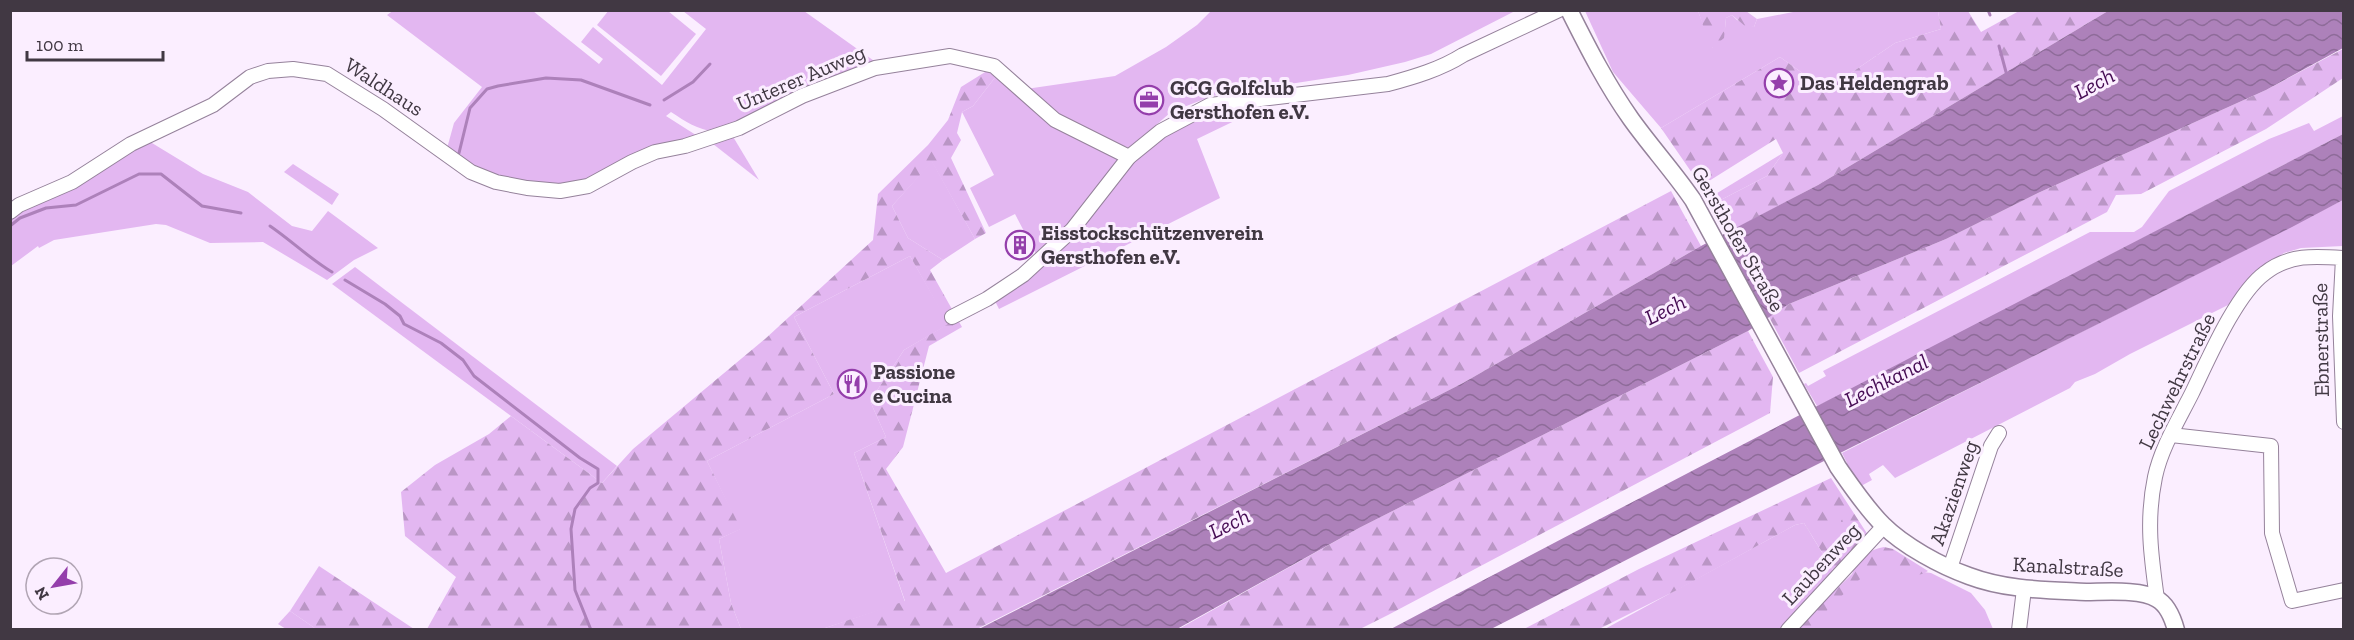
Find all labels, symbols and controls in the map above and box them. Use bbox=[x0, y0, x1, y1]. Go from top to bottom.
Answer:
scale bar bbox=[27, 24, 164, 62]
text: 100 m bbox=[36, 34, 84, 56]
street label: Unterer Auweg bbox=[733, 39, 869, 116]
street label: Waldhaus bbox=[340, 52, 428, 121]
water label: Lech bbox=[2069, 62, 2119, 105]
place icon: Das Heldengrab bbox=[1763, 67, 1795, 99]
place label: Das Heldengrab bbox=[1800, 70, 1949, 95]
place label: GCG Golfclub Gersthofen e.V. bbox=[1170, 75, 1309, 124]
office icon: GCG Golfclub Gersthofen e.V. bbox=[1133, 84, 1165, 116]
street label: Gersthofer Straße bbox=[1687, 162, 1790, 316]
place label: Eisstockschützenverein Gersthofen e.V. bbox=[1041, 220, 1264, 269]
building icon: Eisstockschützenverein Gersthofen e.V. bbox=[1004, 229, 1036, 261]
street label: Ebnerstraße bbox=[2307, 283, 2334, 397]
water label: Lech bbox=[1640, 288, 1690, 331]
street label: Lechwehrstraße bbox=[2133, 309, 2220, 453]
water label: Lechkanal bbox=[1840, 348, 1933, 413]
place label: Passione e Cucina bbox=[873, 359, 955, 408]
restaurant icon: Passione e Cucina bbox=[836, 368, 868, 400]
street label: Akazienweg bbox=[1924, 437, 1983, 548]
water label: Lech bbox=[1204, 502, 1254, 545]
street label: Laubenweg bbox=[1776, 517, 1865, 610]
street label: Kanalstraße bbox=[2012, 551, 2124, 582]
north arrow bbox=[24, 556, 84, 616]
text: N bbox=[30, 583, 53, 604]

